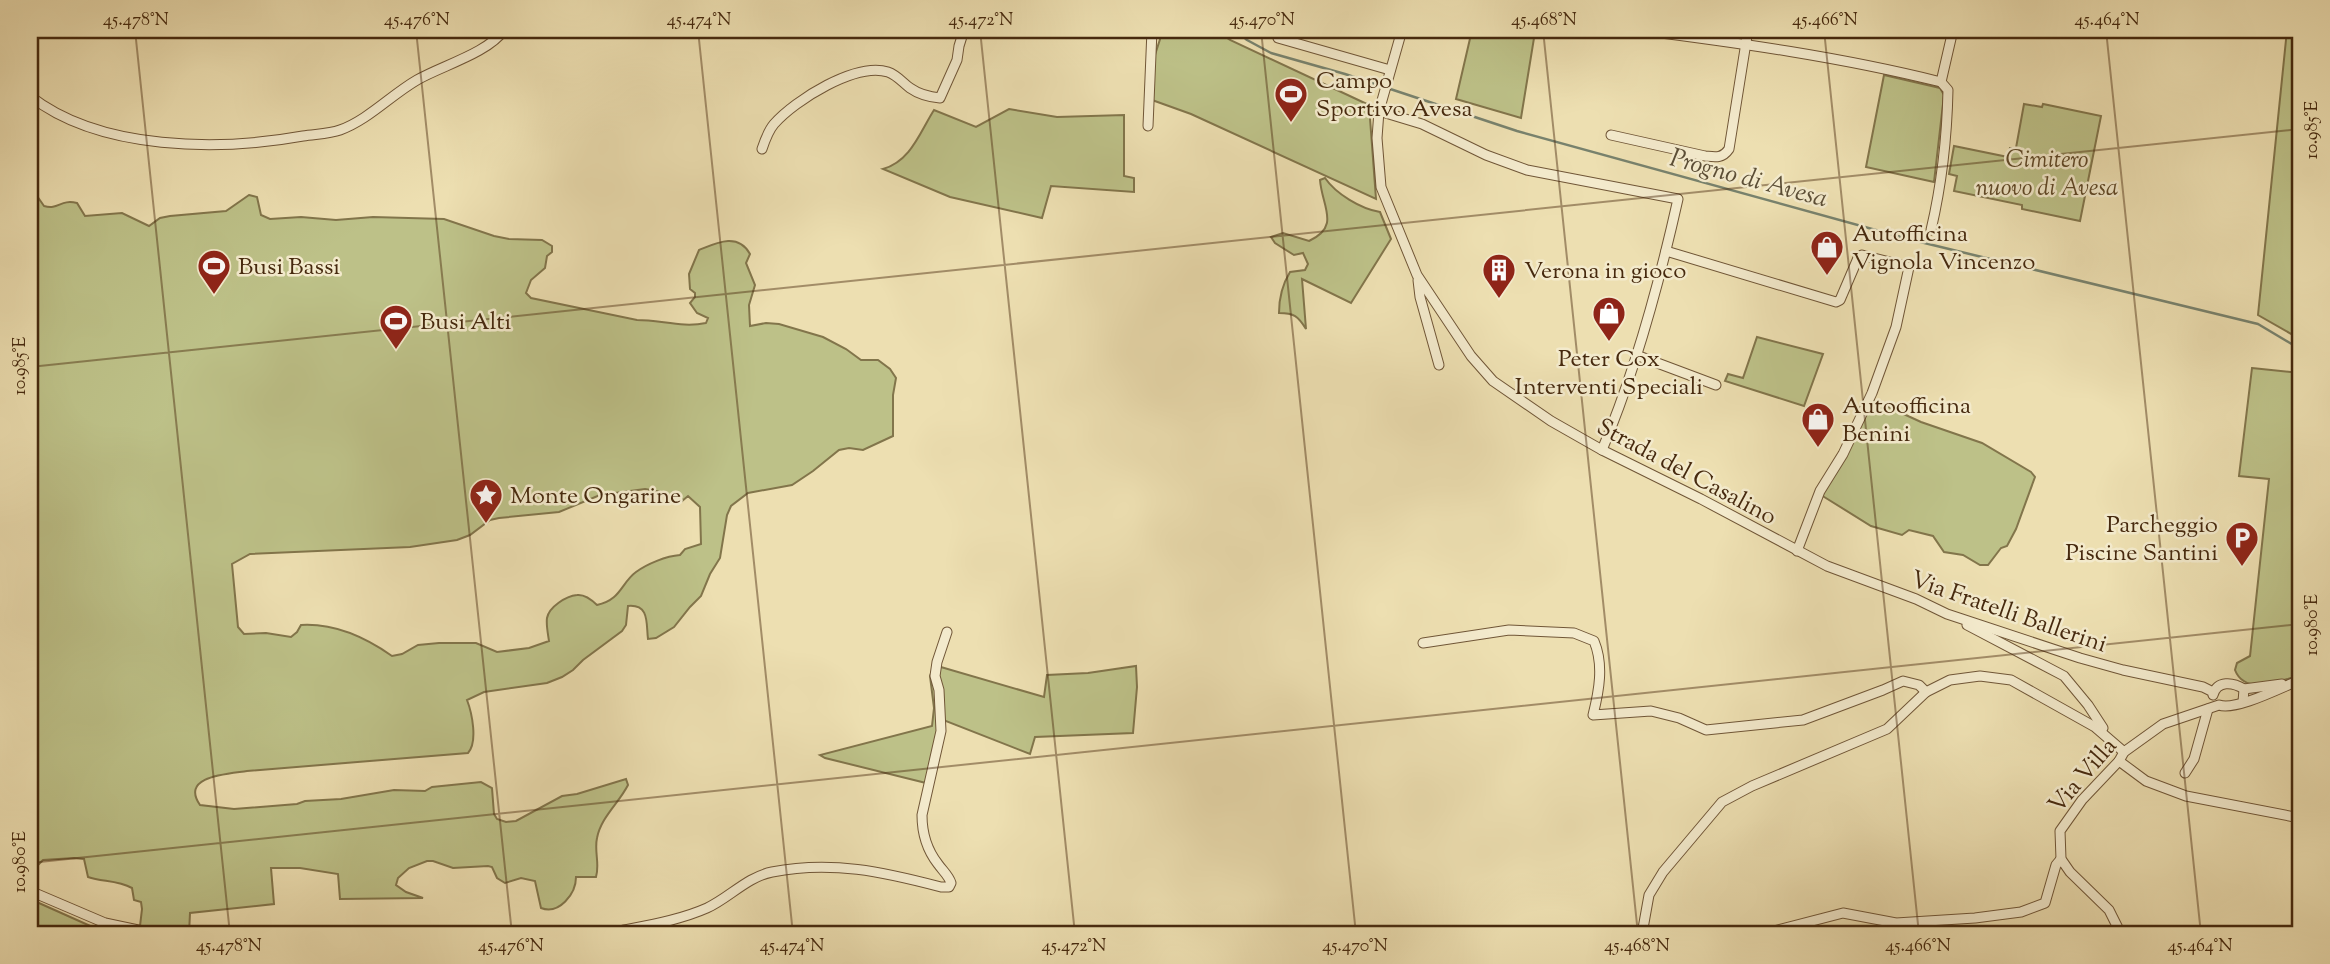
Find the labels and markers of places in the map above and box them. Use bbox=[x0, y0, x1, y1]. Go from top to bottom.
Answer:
place label: Campo Sportivo Avesa bbox=[1316, 65, 1472, 127]
sports icon: Campo Sportivo Avesa bbox=[1272, 75, 1310, 124]
place label: Autofficina Vignola Vincenzo bbox=[1852, 218, 2035, 280]
shop icon: Autofficina Vignola Vincenzo bbox=[1808, 228, 1846, 277]
sports icon: Busi Bassi bbox=[195, 247, 233, 296]
place label: Busi Bassi bbox=[238, 251, 340, 285]
building icon: Verona in gioco bbox=[1480, 251, 1518, 300]
place label: Verona in gioco bbox=[1524, 255, 1686, 289]
shop icon: Peter Cox Interventi Speciali bbox=[1590, 294, 1628, 343]
sports icon: Busi Alti bbox=[377, 302, 415, 351]
place label: Busi Alti bbox=[420, 306, 511, 340]
place label: Peter Cox Interventi Speciali bbox=[1515, 343, 1703, 405]
place label: Autoofficina Benini bbox=[1842, 390, 1971, 452]
shop icon: Autoofficina Benini bbox=[1799, 400, 1837, 449]
place icon: Monte Ongarine bbox=[467, 476, 505, 525]
place label: Monte Ongarine bbox=[510, 480, 681, 514]
place label: Parcheggio Piscine Santini bbox=[2065, 509, 2218, 571]
parking icon: Parcheggio Piscine Santini bbox=[2223, 519, 2261, 568]

